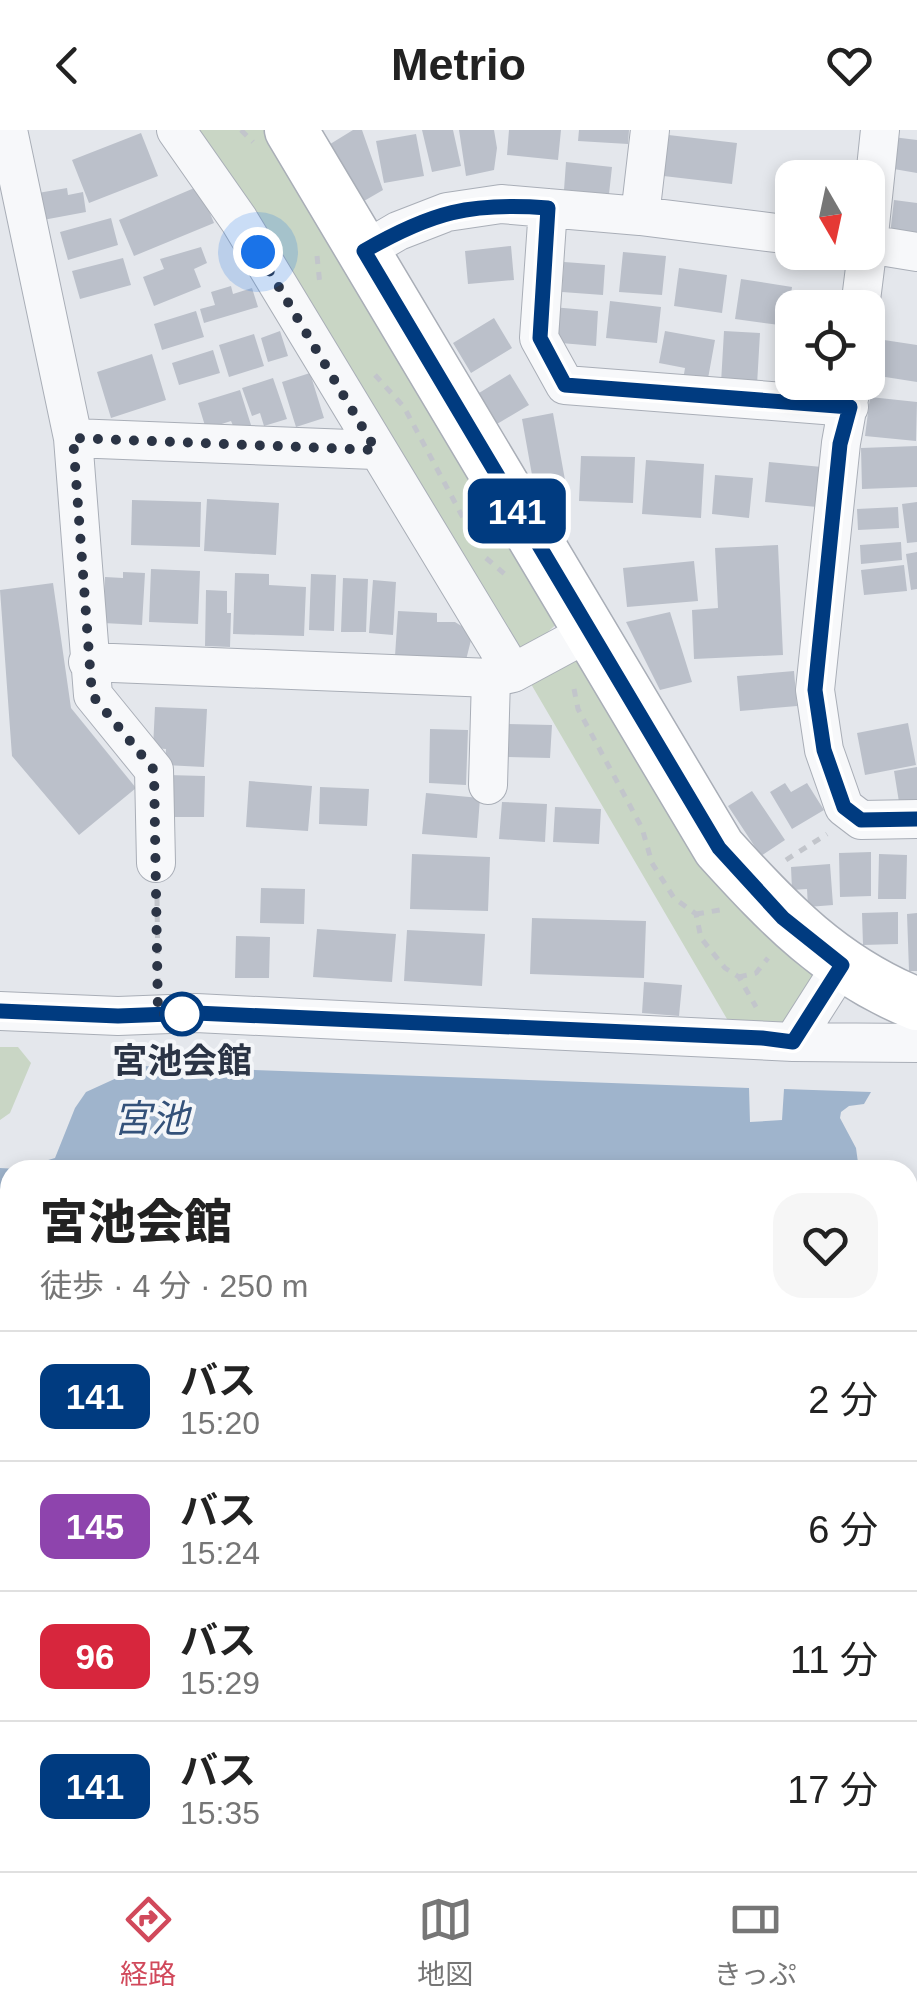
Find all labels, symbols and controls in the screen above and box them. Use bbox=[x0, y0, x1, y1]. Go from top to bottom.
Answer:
icon: back bbox=[40, 38, 95, 93]
icon: heart bbox=[822, 38, 877, 93]
text: Metrio bbox=[391, 39, 526, 90]
north arrow bbox=[775, 160, 885, 270]
map controls bbox=[775, 160, 885, 400]
your location bbox=[233, 227, 283, 277]
button: locate bbox=[775, 290, 885, 400]
line badge: 141 bbox=[460, 478, 574, 544]
text: 141 bbox=[488, 492, 546, 531]
marker: 宮池会館 bbox=[161, 993, 203, 1035]
place label: 宮池会館 bbox=[112, 1041, 252, 1080]
water label: 宮池 bbox=[113, 1098, 193, 1140]
button: heart bbox=[773, 1193, 878, 1298]
text: 宮池会館 bbox=[40, 1196, 232, 1249]
text: 徒歩 · 4 分 · 250 m bbox=[40, 1268, 309, 1304]
text: バス bbox=[180, 1360, 256, 1402]
text: 141 bbox=[66, 1377, 124, 1416]
text: 2 分 bbox=[808, 1379, 878, 1421]
text: 15:20 bbox=[180, 1405, 260, 1441]
text: バス bbox=[180, 1490, 256, 1532]
text: 145 bbox=[66, 1507, 124, 1546]
text: 6 分 bbox=[808, 1509, 878, 1551]
text: 15:24 bbox=[180, 1535, 260, 1571]
text: バス bbox=[180, 1620, 256, 1662]
text: 96 bbox=[76, 1637, 114, 1676]
text: 11 分 bbox=[790, 1639, 878, 1681]
text: 15:29 bbox=[180, 1665, 260, 1701]
text: バス bbox=[180, 1750, 256, 1792]
text: 141 bbox=[66, 1767, 124, 1806]
text: 17 分 bbox=[787, 1769, 878, 1811]
text: 15:35 bbox=[180, 1795, 260, 1831]
tab: 経路 bbox=[120, 1892, 176, 1992]
tab: 地図 bbox=[417, 1892, 473, 1992]
tab: きっぷ bbox=[714, 1892, 797, 1992]

